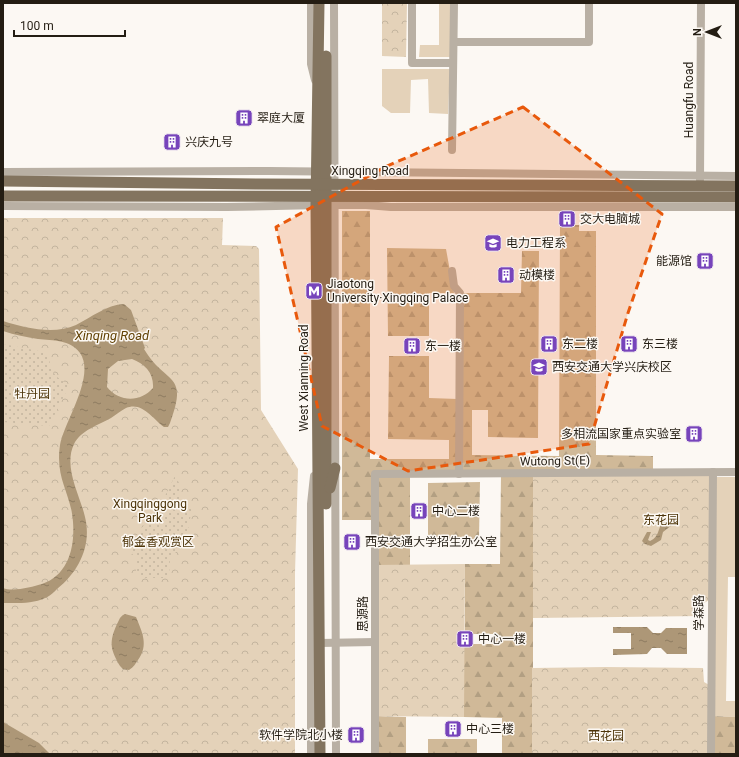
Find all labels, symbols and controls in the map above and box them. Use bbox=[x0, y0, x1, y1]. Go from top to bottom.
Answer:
scale bar bbox=[14, 12, 125, 38]
north arrow bbox=[687, 12, 727, 52]
text: 100 m bbox=[20, 19, 54, 33]
text: N bbox=[691, 28, 704, 36]
street label: Huangfu Road bbox=[682, 62, 696, 138]
building icon: 翠庭大厦 bbox=[234, 108, 254, 128]
place label: 翠庭大厦 bbox=[257, 111, 305, 125]
building icon: 兴庆九号 bbox=[162, 132, 182, 152]
place label: 兴庆九号 bbox=[185, 135, 233, 149]
street label: Xingqing Road bbox=[331, 164, 409, 178]
building icon: 交大电脑城 bbox=[557, 209, 577, 229]
place label: 交大电脑城 bbox=[580, 212, 640, 226]
school or university icon: 电力工程系 bbox=[483, 233, 503, 253]
place label: 电力工程系 bbox=[506, 236, 566, 250]
building icon: 能源馆 bbox=[695, 251, 715, 271]
place label: 能源馆 bbox=[656, 254, 692, 268]
building icon: 动模楼 bbox=[496, 265, 516, 285]
place label: 动模楼 bbox=[519, 268, 555, 282]
place label: Jiaotong University·Xingqing Palace bbox=[327, 277, 468, 305]
metro station icon: Jiaotong University·Xingqing Palace bbox=[304, 281, 324, 301]
street label: West Xianning Road bbox=[297, 325, 311, 431]
water label: Xinqing Road bbox=[74, 328, 150, 343]
building icon: 东二楼 bbox=[539, 334, 559, 354]
building icon: 东三楼 bbox=[619, 334, 639, 354]
building icon: 东一楼 bbox=[402, 336, 422, 356]
place label: 东二楼 bbox=[562, 337, 598, 351]
place label: 东三楼 bbox=[642, 337, 678, 351]
place label: 东一楼 bbox=[425, 339, 461, 353]
school or university icon: 西安交通大学兴庆校区 bbox=[529, 357, 549, 377]
place label: 西安交通大学兴庆校区 bbox=[552, 360, 672, 374]
park label: 牡丹园 bbox=[14, 387, 50, 401]
building icon: 多相流国家重点实验室 bbox=[684, 424, 704, 444]
place label: 多相流国家重点实验室 bbox=[561, 427, 681, 441]
street label: Wutong St(E) bbox=[520, 453, 590, 469]
park label: Xingqinggong Park bbox=[113, 497, 187, 525]
building icon: 中心二楼 bbox=[409, 501, 429, 521]
place label: 中心二楼 bbox=[432, 504, 480, 518]
park label: 东花园 bbox=[643, 513, 679, 527]
building icon: 西安交通大学招生办公室 bbox=[342, 532, 362, 552]
park label: 郁金香观赏区 bbox=[122, 535, 194, 549]
place label: 西安交通大学招生办公室 bbox=[365, 535, 497, 549]
street label: 学森路 bbox=[692, 595, 706, 631]
street label: 思源路 bbox=[356, 596, 370, 632]
building icon: 中心一楼 bbox=[455, 629, 475, 649]
place label: 中心一楼 bbox=[478, 632, 526, 646]
building icon: 中心三楼 bbox=[443, 719, 463, 739]
place label: 中心三楼 bbox=[466, 722, 514, 736]
building icon: 软件学院北小楼 bbox=[346, 725, 366, 745]
place label: 软件学院北小楼 bbox=[259, 728, 343, 742]
park label: 西花园 bbox=[588, 729, 624, 743]

